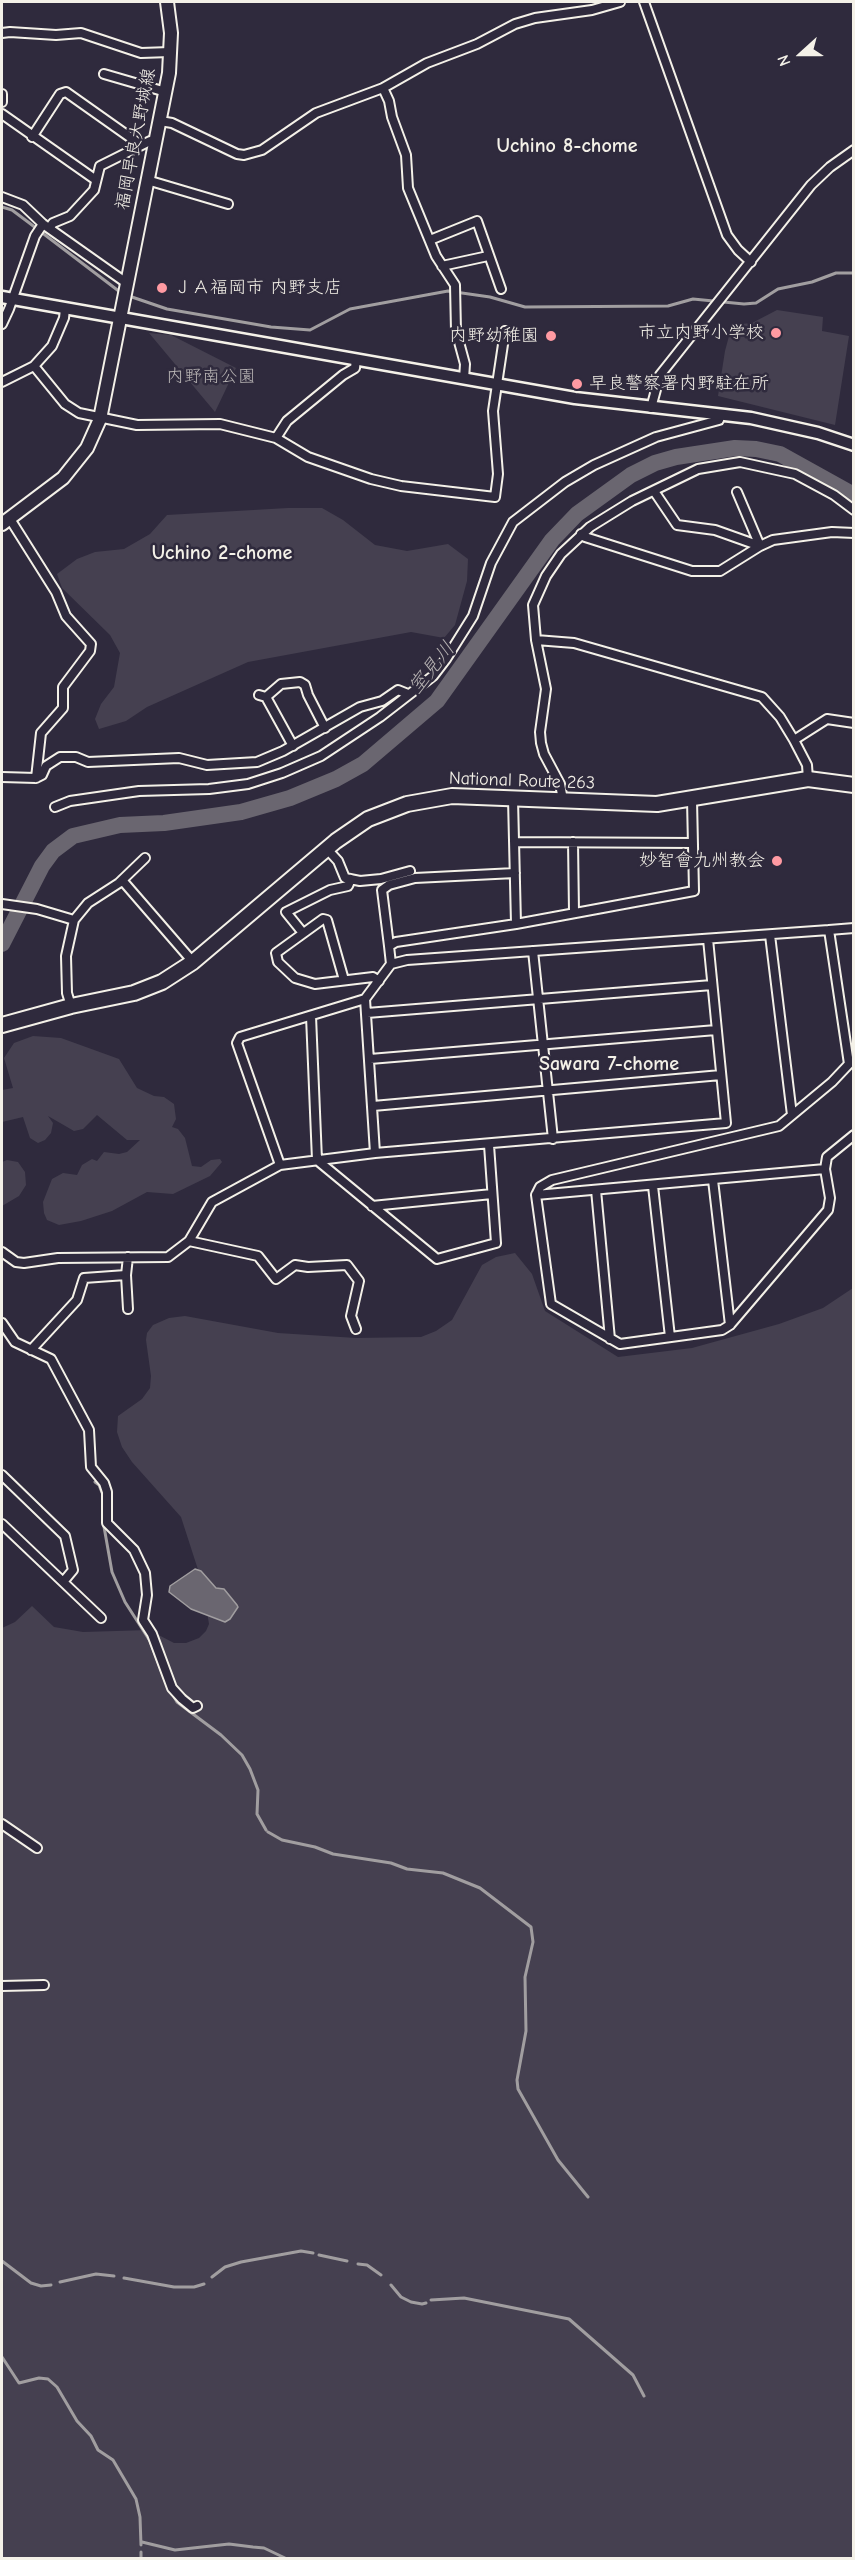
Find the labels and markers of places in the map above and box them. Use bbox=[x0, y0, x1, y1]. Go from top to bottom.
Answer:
place label: ＪＡ福岡市 内野支店 bbox=[174, 277, 342, 299]
marker: ＪＡ福岡市 内野支店 bbox=[155, 281, 169, 295]
place label: 市立内野小学校 bbox=[638, 322, 764, 344]
place label: 内野幼稚園 bbox=[449, 325, 539, 347]
marker: 市立内野小学校 bbox=[769, 326, 783, 340]
marker: 内野幼稚園 bbox=[544, 329, 558, 343]
place label: 早良警察署内野駐在所 bbox=[589, 373, 769, 395]
marker: 早良警察署内野駐在所 bbox=[570, 377, 584, 391]
place label: 妙智會九州教会 bbox=[639, 850, 765, 872]
marker: 妙智會九州教会 bbox=[770, 854, 784, 868]

